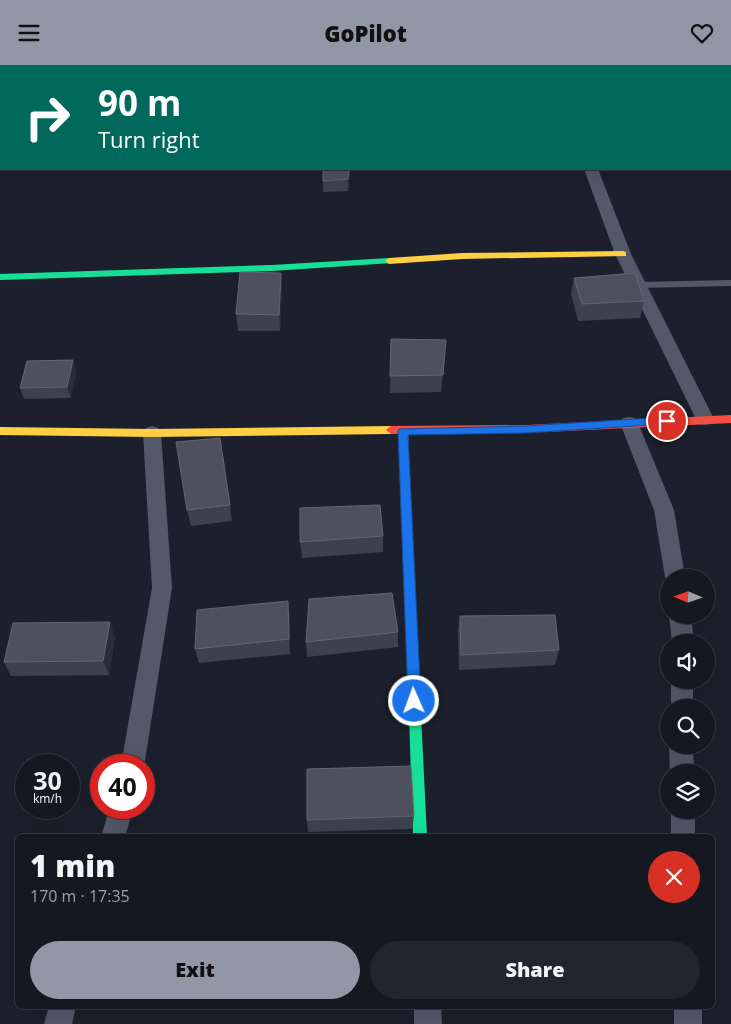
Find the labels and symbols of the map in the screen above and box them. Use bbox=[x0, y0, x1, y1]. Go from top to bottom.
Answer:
pin bbox=[646, 400, 688, 442]
north arrow bbox=[660, 569, 715, 624]
position arrow bbox=[387, 674, 439, 726]
speed limit sign: 40 bbox=[90, 754, 155, 819]

